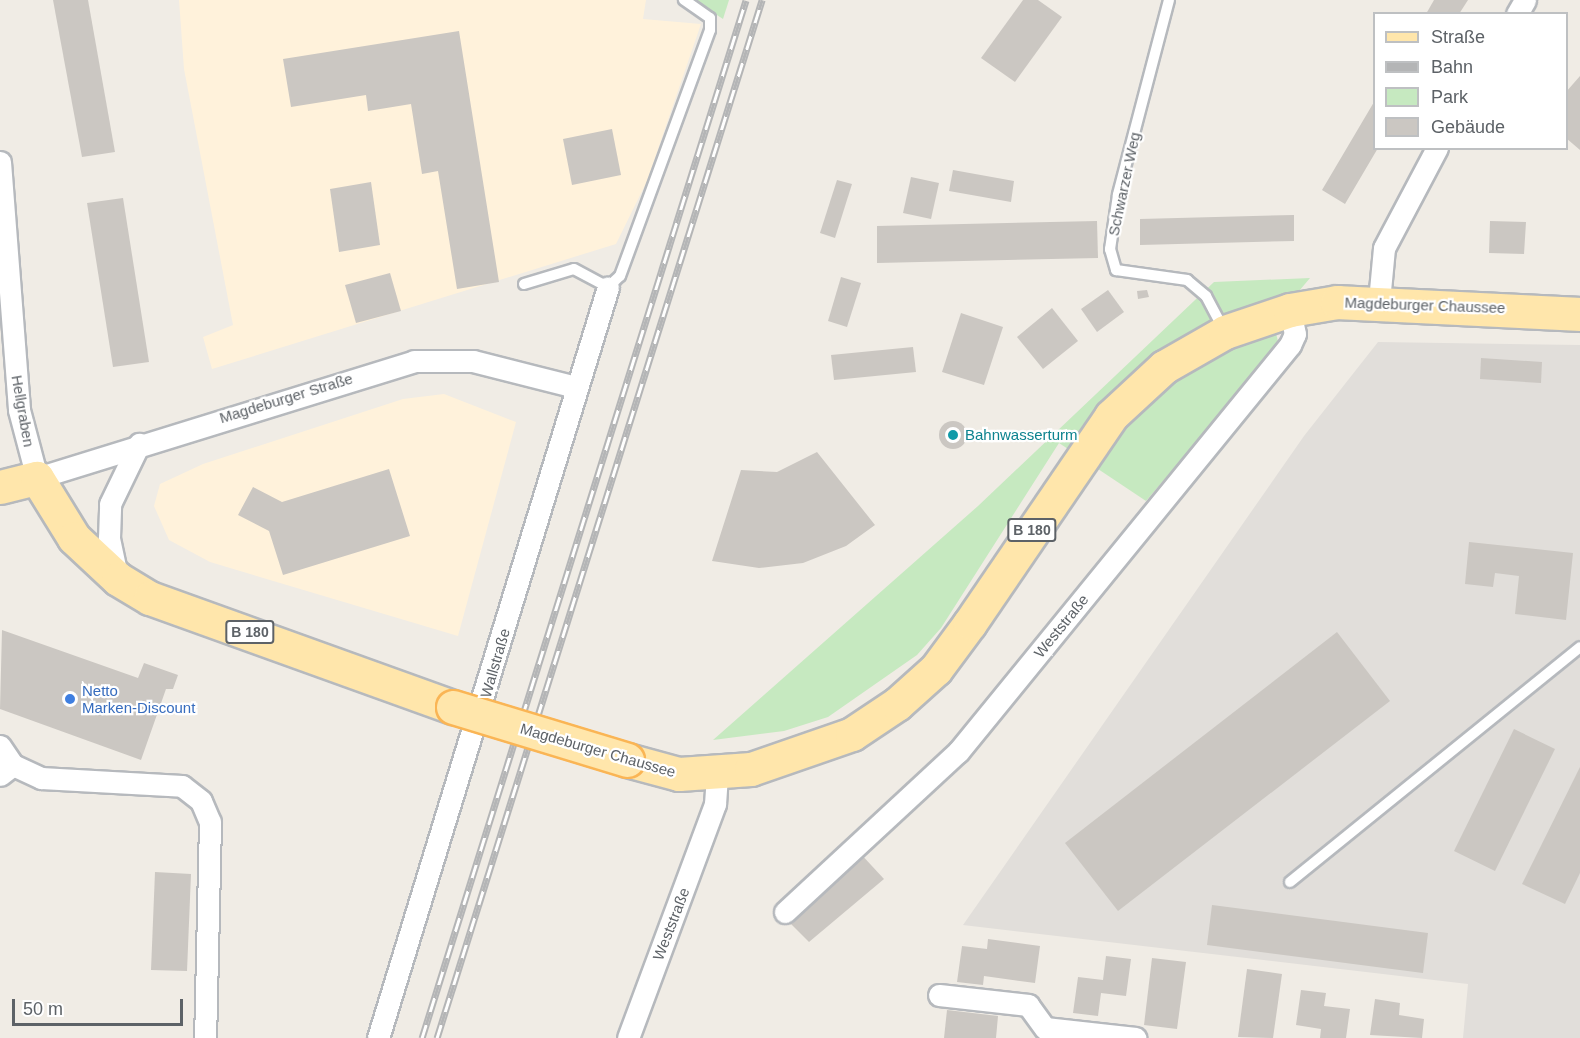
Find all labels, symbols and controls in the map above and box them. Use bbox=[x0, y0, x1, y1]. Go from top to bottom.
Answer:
legend bbox=[1373, 12, 1568, 150]
text: Straße bbox=[1431, 27, 1485, 47]
text: Bahn bbox=[1431, 57, 1473, 77]
text: Park bbox=[1431, 87, 1468, 107]
text: Gebäude bbox=[1431, 117, 1505, 137]
street label: Schwarzer Weg bbox=[1104, 130, 1144, 238]
street label: Magdeburger Chaussee bbox=[1344, 293, 1506, 317]
street label: Magdeburger Straße bbox=[217, 369, 355, 427]
street label: Hellgraben bbox=[8, 374, 38, 448]
place label: Bahnwasserturm bbox=[965, 426, 1078, 444]
marker: Bahnwasserturm bbox=[946, 428, 960, 442]
road number: B 180 bbox=[1006, 519, 1058, 541]
street label: Weststraße bbox=[1030, 591, 1092, 661]
road number: B 180 bbox=[224, 621, 276, 643]
street label: Wallstraße bbox=[477, 626, 513, 700]
place label: Netto Marken-Discount bbox=[82, 681, 195, 716]
marker: Netto Marken-Discount bbox=[63, 692, 77, 706]
street label: Magdeburger Chaussee bbox=[518, 719, 678, 781]
street label: Weststraße bbox=[649, 885, 693, 963]
scale bar bbox=[15, 987, 186, 1025]
text: 50 m bbox=[23, 999, 63, 1019]

